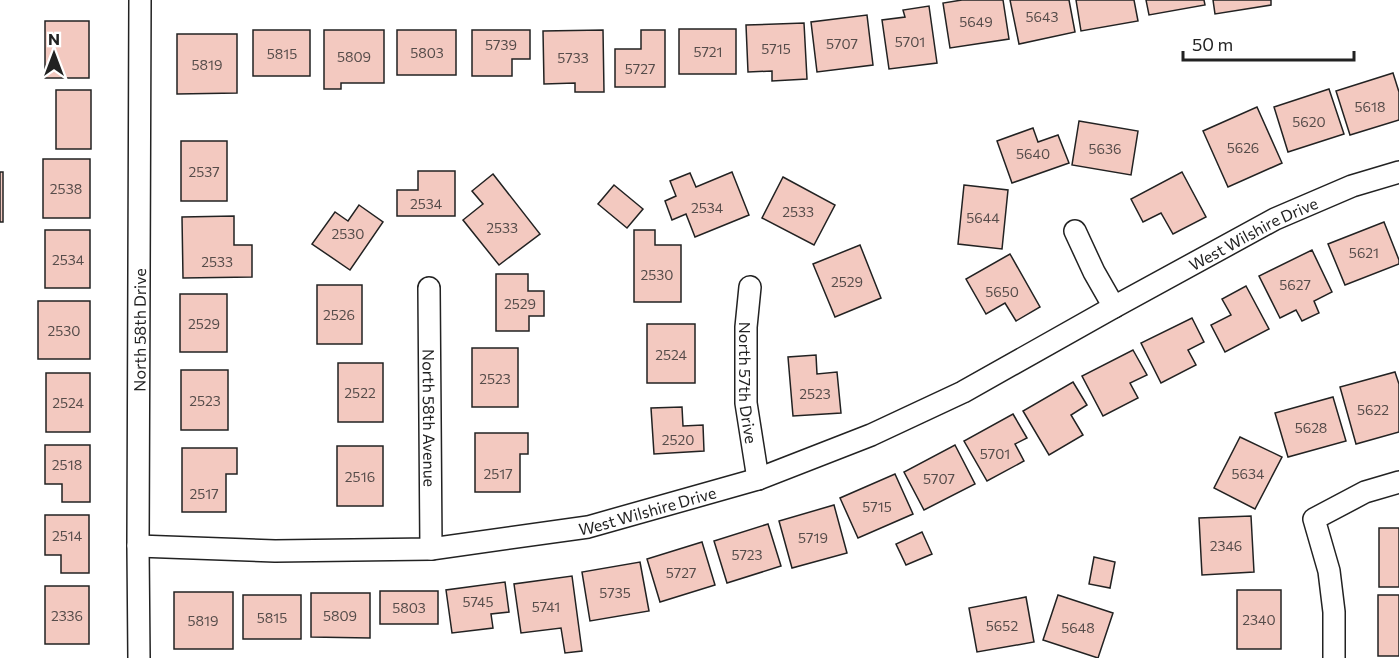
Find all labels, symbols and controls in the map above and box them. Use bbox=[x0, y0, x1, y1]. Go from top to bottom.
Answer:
house number: 5643 bbox=[1026, 8, 1058, 25]
house number: 5649 bbox=[959, 13, 993, 30]
north arrow bbox=[24, 24, 84, 84]
scale bar bbox=[1183, 24, 1354, 62]
text: N bbox=[48, 29, 60, 48]
house number: 5701 bbox=[895, 33, 925, 50]
text: 50 m bbox=[1192, 33, 1233, 55]
house number: 5707 bbox=[826, 35, 858, 52]
house number: 5739 bbox=[485, 36, 517, 53]
house number: 5715 bbox=[761, 40, 791, 57]
house number: 5721 bbox=[693, 43, 723, 60]
house number: 5803 bbox=[410, 44, 444, 61]
house number: 5815 bbox=[267, 45, 297, 62]
house number: 5809 bbox=[337, 48, 371, 65]
house number: 5733 bbox=[557, 49, 589, 66]
house number: 5819 bbox=[191, 56, 223, 73]
house number: 5727 bbox=[625, 60, 655, 77]
house number: 5618 bbox=[1354, 98, 1386, 115]
house number: 5620 bbox=[1292, 113, 1326, 130]
house number: 5626 bbox=[1227, 139, 1259, 156]
house number: 5636 bbox=[1089, 140, 1122, 157]
house number: 5640 bbox=[1016, 145, 1050, 162]
house number: 2537 bbox=[188, 163, 220, 180]
house number: 2538 bbox=[50, 180, 82, 197]
street label: West Wilshire Drive bbox=[1185, 192, 1320, 274]
house number: 2534 bbox=[410, 195, 443, 212]
house number: 2534 bbox=[691, 199, 724, 216]
house number: 2533 bbox=[782, 203, 814, 220]
house number: 5644 bbox=[966, 209, 1000, 226]
house number: 2533 bbox=[486, 219, 518, 236]
house number: 2530 bbox=[332, 225, 364, 242]
house number: 5621 bbox=[1349, 244, 1379, 261]
house number: 2534 bbox=[52, 251, 85, 268]
house number: 2533 bbox=[201, 253, 233, 270]
house number: 2530 bbox=[641, 266, 673, 283]
street label: North 58th Drive bbox=[129, 268, 149, 392]
house number: 2529 bbox=[831, 273, 863, 290]
house number: 5627 bbox=[1279, 276, 1311, 293]
house number: 5650 bbox=[985, 283, 1019, 300]
house number: 2529 bbox=[504, 295, 536, 312]
house number: 2526 bbox=[323, 306, 355, 323]
house number: 2529 bbox=[188, 315, 220, 332]
house number: 2530 bbox=[48, 322, 80, 339]
street label: North 57th Drive bbox=[736, 322, 762, 445]
house number: 2524 bbox=[655, 346, 687, 363]
street label: North 58th Avenue bbox=[420, 349, 440, 487]
house number: 2523 bbox=[479, 370, 511, 387]
house number: 2522 bbox=[344, 384, 376, 401]
house number: 2523 bbox=[799, 385, 831, 402]
house number: 2523 bbox=[189, 392, 221, 409]
house number: 2524 bbox=[52, 394, 84, 411]
house number: 5622 bbox=[1357, 401, 1389, 418]
house number: 5628 bbox=[1295, 419, 1327, 436]
house number: 2520 bbox=[662, 431, 694, 448]
house number: 5701 bbox=[980, 445, 1010, 462]
house number: 2518 bbox=[52, 456, 82, 473]
house number: 2517 bbox=[483, 465, 513, 482]
house number: 5634 bbox=[1232, 465, 1265, 482]
house number: 2516 bbox=[345, 468, 375, 485]
house number: 5707 bbox=[923, 470, 955, 487]
street label: West Wilshire Drive bbox=[577, 482, 718, 538]
house number: 2517 bbox=[189, 485, 219, 502]
house number: 5715 bbox=[862, 498, 892, 515]
house number: 2514 bbox=[52, 527, 83, 544]
house number: 5719 bbox=[798, 529, 828, 546]
house number: 2346 bbox=[1210, 537, 1242, 554]
house number: 5723 bbox=[731, 546, 763, 563]
house number: 5727 bbox=[666, 564, 696, 581]
house number: 5735 bbox=[599, 584, 631, 601]
house number: 5745 bbox=[462, 593, 494, 610]
house number: 5741 bbox=[532, 598, 560, 615]
house number: 5803 bbox=[392, 599, 426, 616]
house number: 2336 bbox=[51, 607, 83, 624]
house number: 5809 bbox=[323, 607, 357, 624]
house number: 5815 bbox=[257, 609, 287, 626]
house number: 2340 bbox=[1242, 611, 1276, 628]
house number: 5819 bbox=[187, 612, 219, 629]
house number: 5652 bbox=[986, 617, 1018, 634]
house number: 5648 bbox=[1061, 619, 1095, 636]

